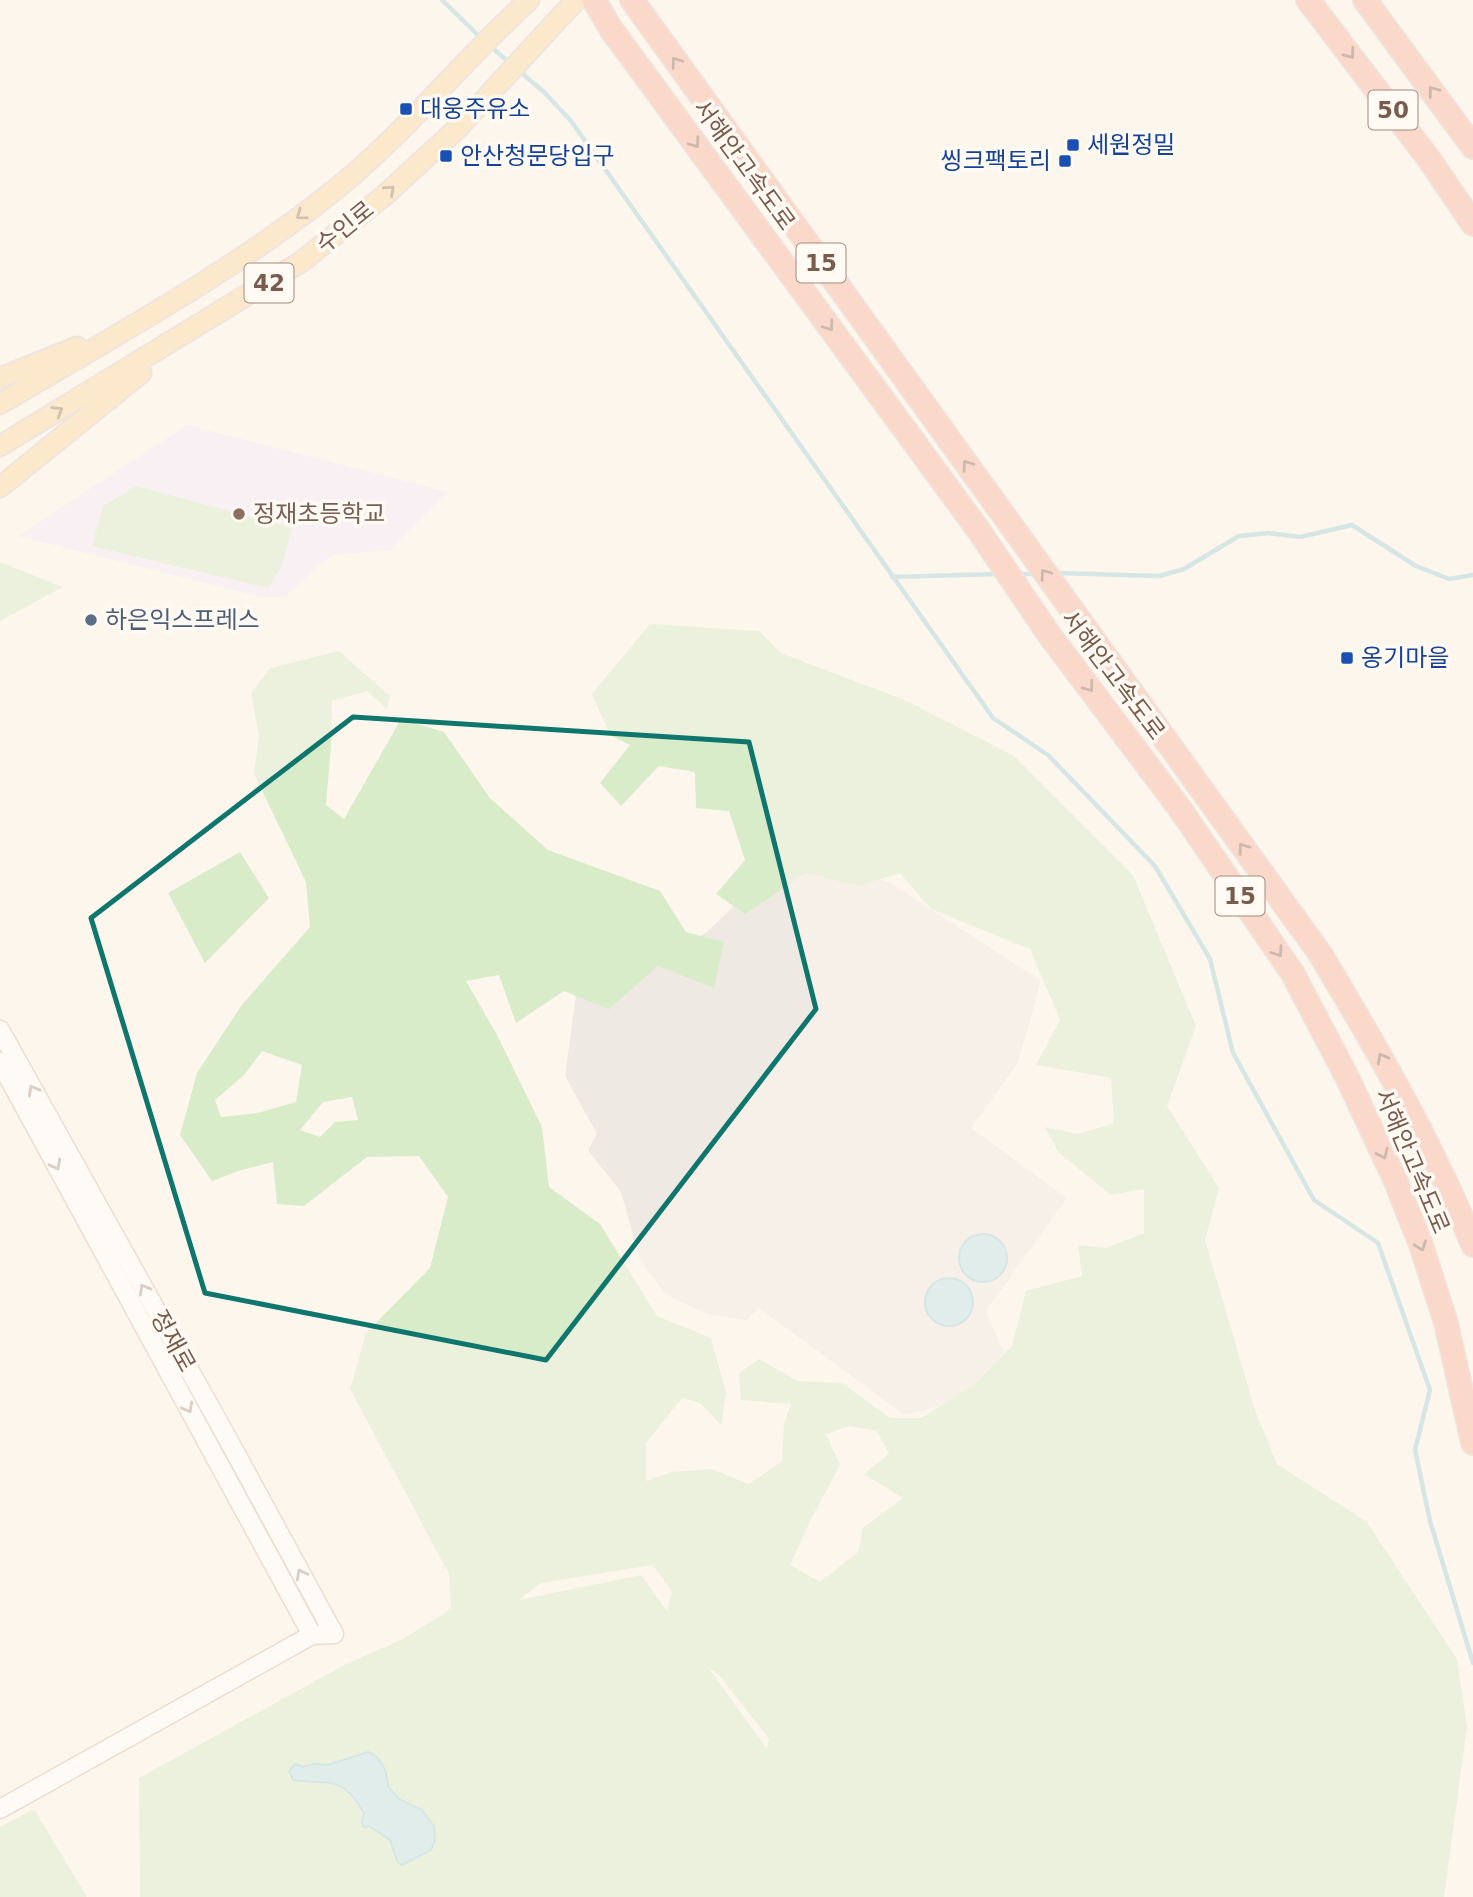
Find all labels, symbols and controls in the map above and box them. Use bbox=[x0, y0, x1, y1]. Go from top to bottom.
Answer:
one-way arrow bbox=[1342, 46, 1355, 59]
one-way arrow bbox=[672, 57, 684, 70]
one-way arrow bbox=[1429, 87, 1441, 99]
road number: 50 bbox=[1368, 90, 1418, 130]
street label: 서해안고속도로 bbox=[687, 94, 801, 236]
place label: 대웅주유소 bbox=[420, 95, 530, 123]
marker: 대웅주유소 bbox=[398, 101, 414, 117]
place label: 세원정밀 bbox=[1087, 131, 1175, 159]
one-way arrow bbox=[686, 135, 699, 148]
marker: 세원정밀 bbox=[1065, 137, 1081, 153]
place label: 안산청문당입구 bbox=[460, 142, 615, 170]
place label: 씽크팩토리 bbox=[941, 147, 1051, 175]
marker: 안산청문당입구 bbox=[438, 148, 454, 164]
marker: 씽크팩토리 bbox=[1057, 153, 1073, 169]
one-way arrow bbox=[382, 186, 395, 198]
street label: 수인로 bbox=[310, 195, 380, 259]
one-way arrow bbox=[296, 207, 309, 219]
road number: 15 bbox=[796, 244, 846, 282]
road number: 42 bbox=[244, 264, 294, 302]
one-way arrow bbox=[821, 319, 833, 331]
one-way arrow bbox=[51, 406, 64, 419]
one-way arrow bbox=[963, 460, 975, 473]
place label: 정재초등학교 bbox=[253, 500, 385, 528]
marker: 정재초등학교 bbox=[231, 506, 247, 522]
one-way arrow bbox=[1041, 569, 1053, 582]
street label: 서해안고속도로 bbox=[1055, 605, 1171, 745]
place label: 하은익스프레스 bbox=[105, 606, 260, 634]
marker: 하은익스프레스 bbox=[83, 612, 99, 628]
place label: 옹기마을 bbox=[1361, 644, 1449, 672]
marker: 옹기마을 bbox=[1339, 650, 1355, 666]
one-way arrow bbox=[1081, 679, 1093, 692]
one-way arrow bbox=[1239, 843, 1251, 856]
road number: 15 bbox=[1216, 876, 1264, 916]
one-way arrow bbox=[1270, 944, 1282, 957]
one-way arrow bbox=[1377, 1053, 1390, 1065]
street label: 서해안고속도로 bbox=[1369, 1084, 1455, 1238]
one-way arrow bbox=[28, 1085, 41, 1097]
one-way arrow bbox=[1375, 1147, 1389, 1159]
one-way arrow bbox=[48, 1158, 61, 1171]
one-way arrow bbox=[1413, 1239, 1427, 1251]
one-way arrow bbox=[139, 1284, 152, 1296]
street label: 정재로 bbox=[145, 1305, 201, 1377]
one-way arrow bbox=[180, 1401, 193, 1413]
one-way arrow bbox=[296, 1569, 309, 1581]

